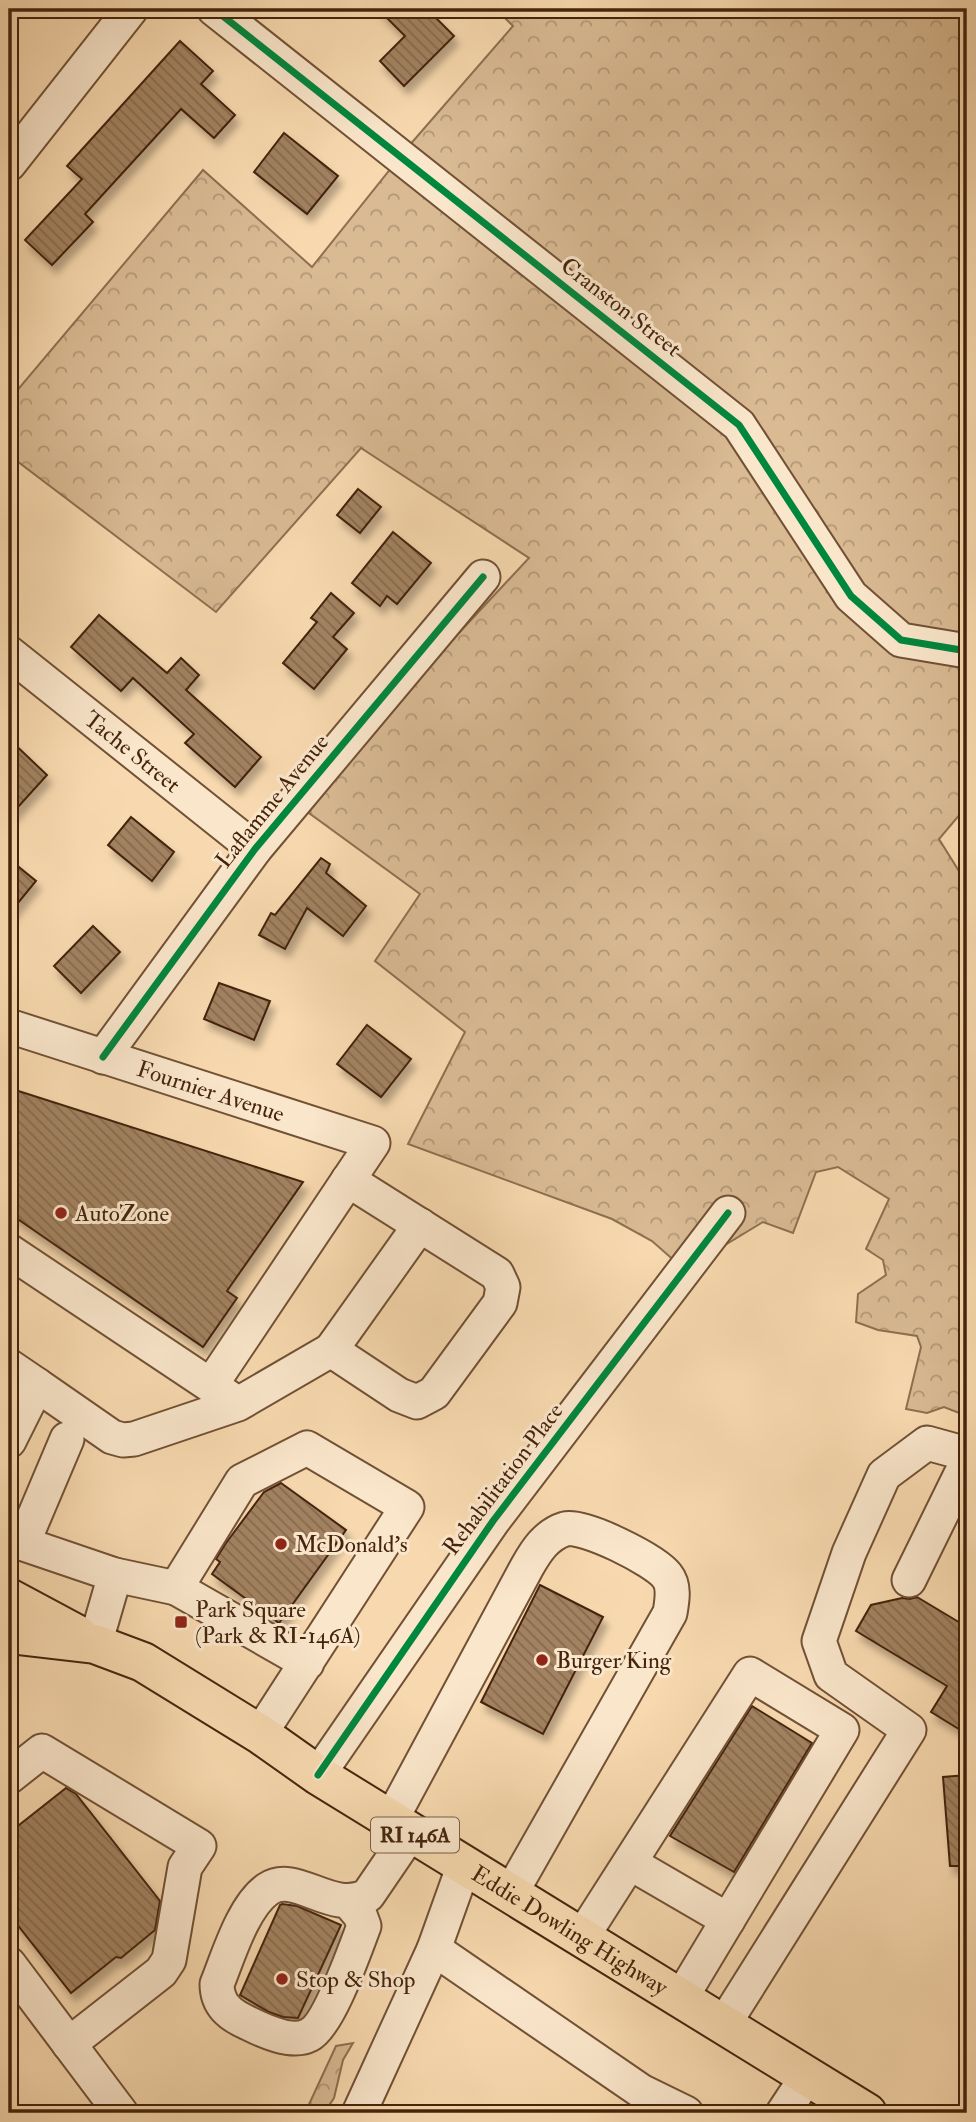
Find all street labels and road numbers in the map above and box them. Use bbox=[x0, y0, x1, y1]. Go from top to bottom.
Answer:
street label: Cranston Street bbox=[555, 251, 687, 363]
street label: Tache Street bbox=[78, 704, 187, 799]
street label: Laflamme Avenue bbox=[209, 728, 335, 874]
street label: Fournier Avenue bbox=[134, 1054, 288, 1128]
street label: Rehabilitation Place bbox=[437, 1397, 570, 1561]
road number: RI 146A bbox=[371, 1818, 459, 1853]
street label: Eddie Dowling Highway bbox=[466, 1859, 674, 2002]

